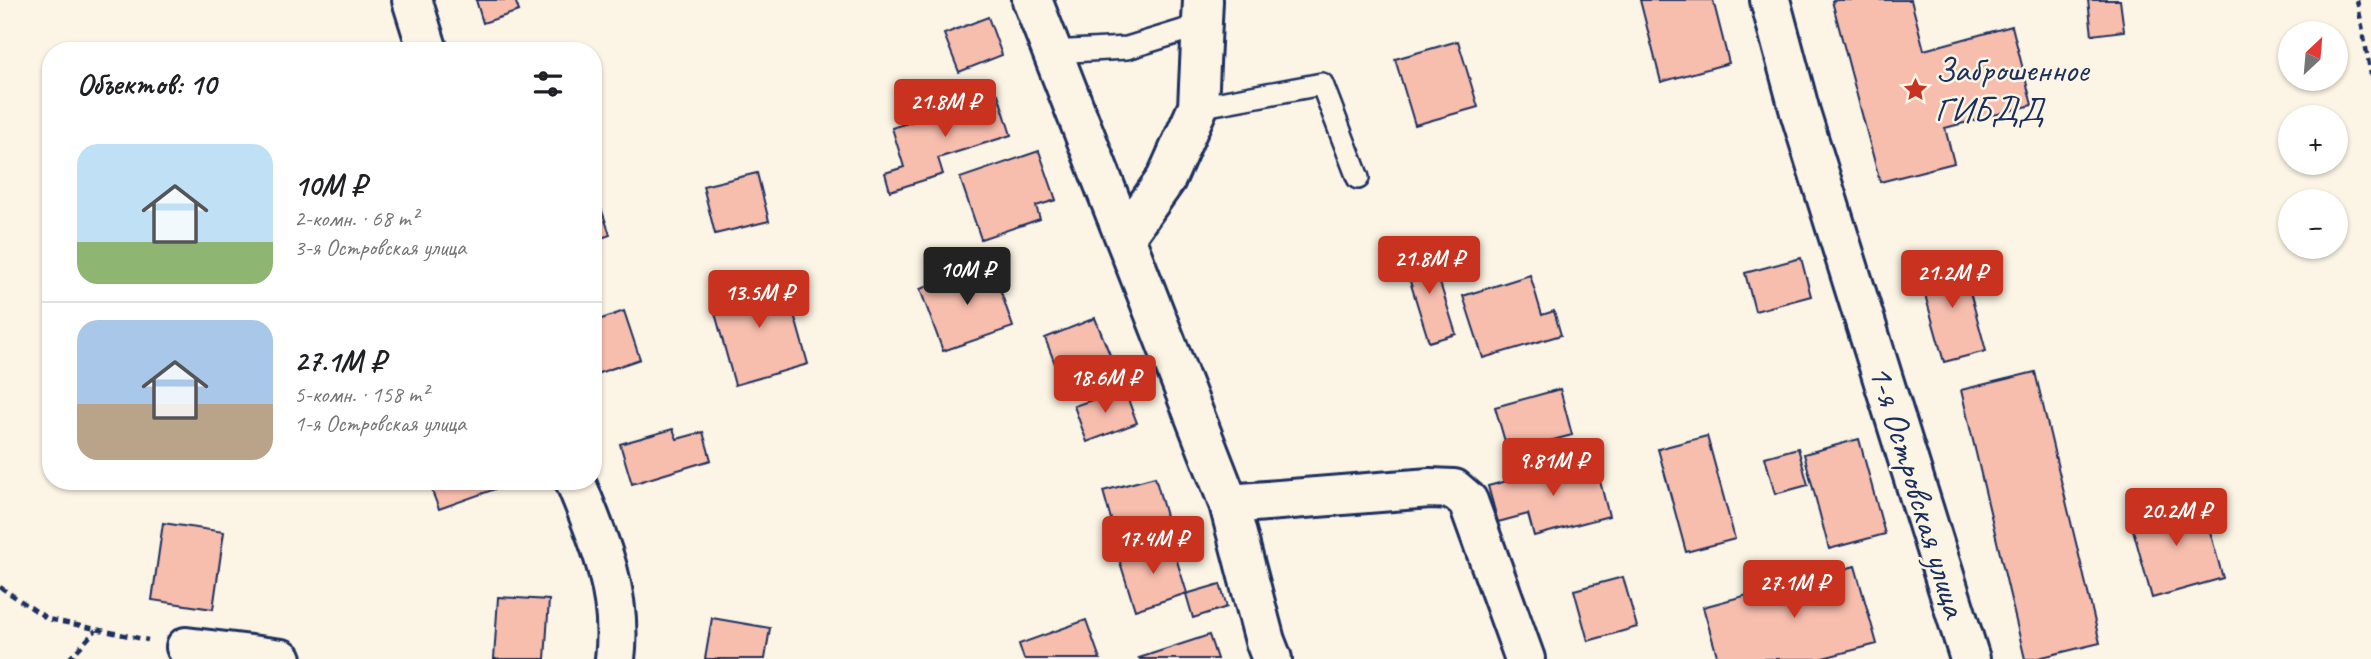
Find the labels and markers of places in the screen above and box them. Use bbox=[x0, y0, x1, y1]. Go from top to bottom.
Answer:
place label: Заброшенное ГИБДД bbox=[1935, 47, 2091, 132]
place icon: Заброшенное ГИБДД bbox=[1901, 75, 1929, 103]
pin: 21.8M ₽ bbox=[880, 80, 1010, 139]
pin: 21.8M ₽ bbox=[1364, 236, 1494, 296]
pin: 10M ₽ bbox=[918, 247, 1016, 307]
pin: 21.2M ₽ bbox=[1887, 250, 2017, 310]
pin: 13.5M ₽ bbox=[694, 270, 824, 330]
pin: 18.6M ₽ bbox=[1040, 356, 1170, 415]
pin: 9.81M ₽ bbox=[1488, 438, 1618, 498]
pin: 20.2M ₽ bbox=[2111, 489, 2241, 548]
pin: 17.4M ₽ bbox=[1088, 516, 1218, 576]
pin: 27.1M ₽ bbox=[1729, 560, 1859, 620]

